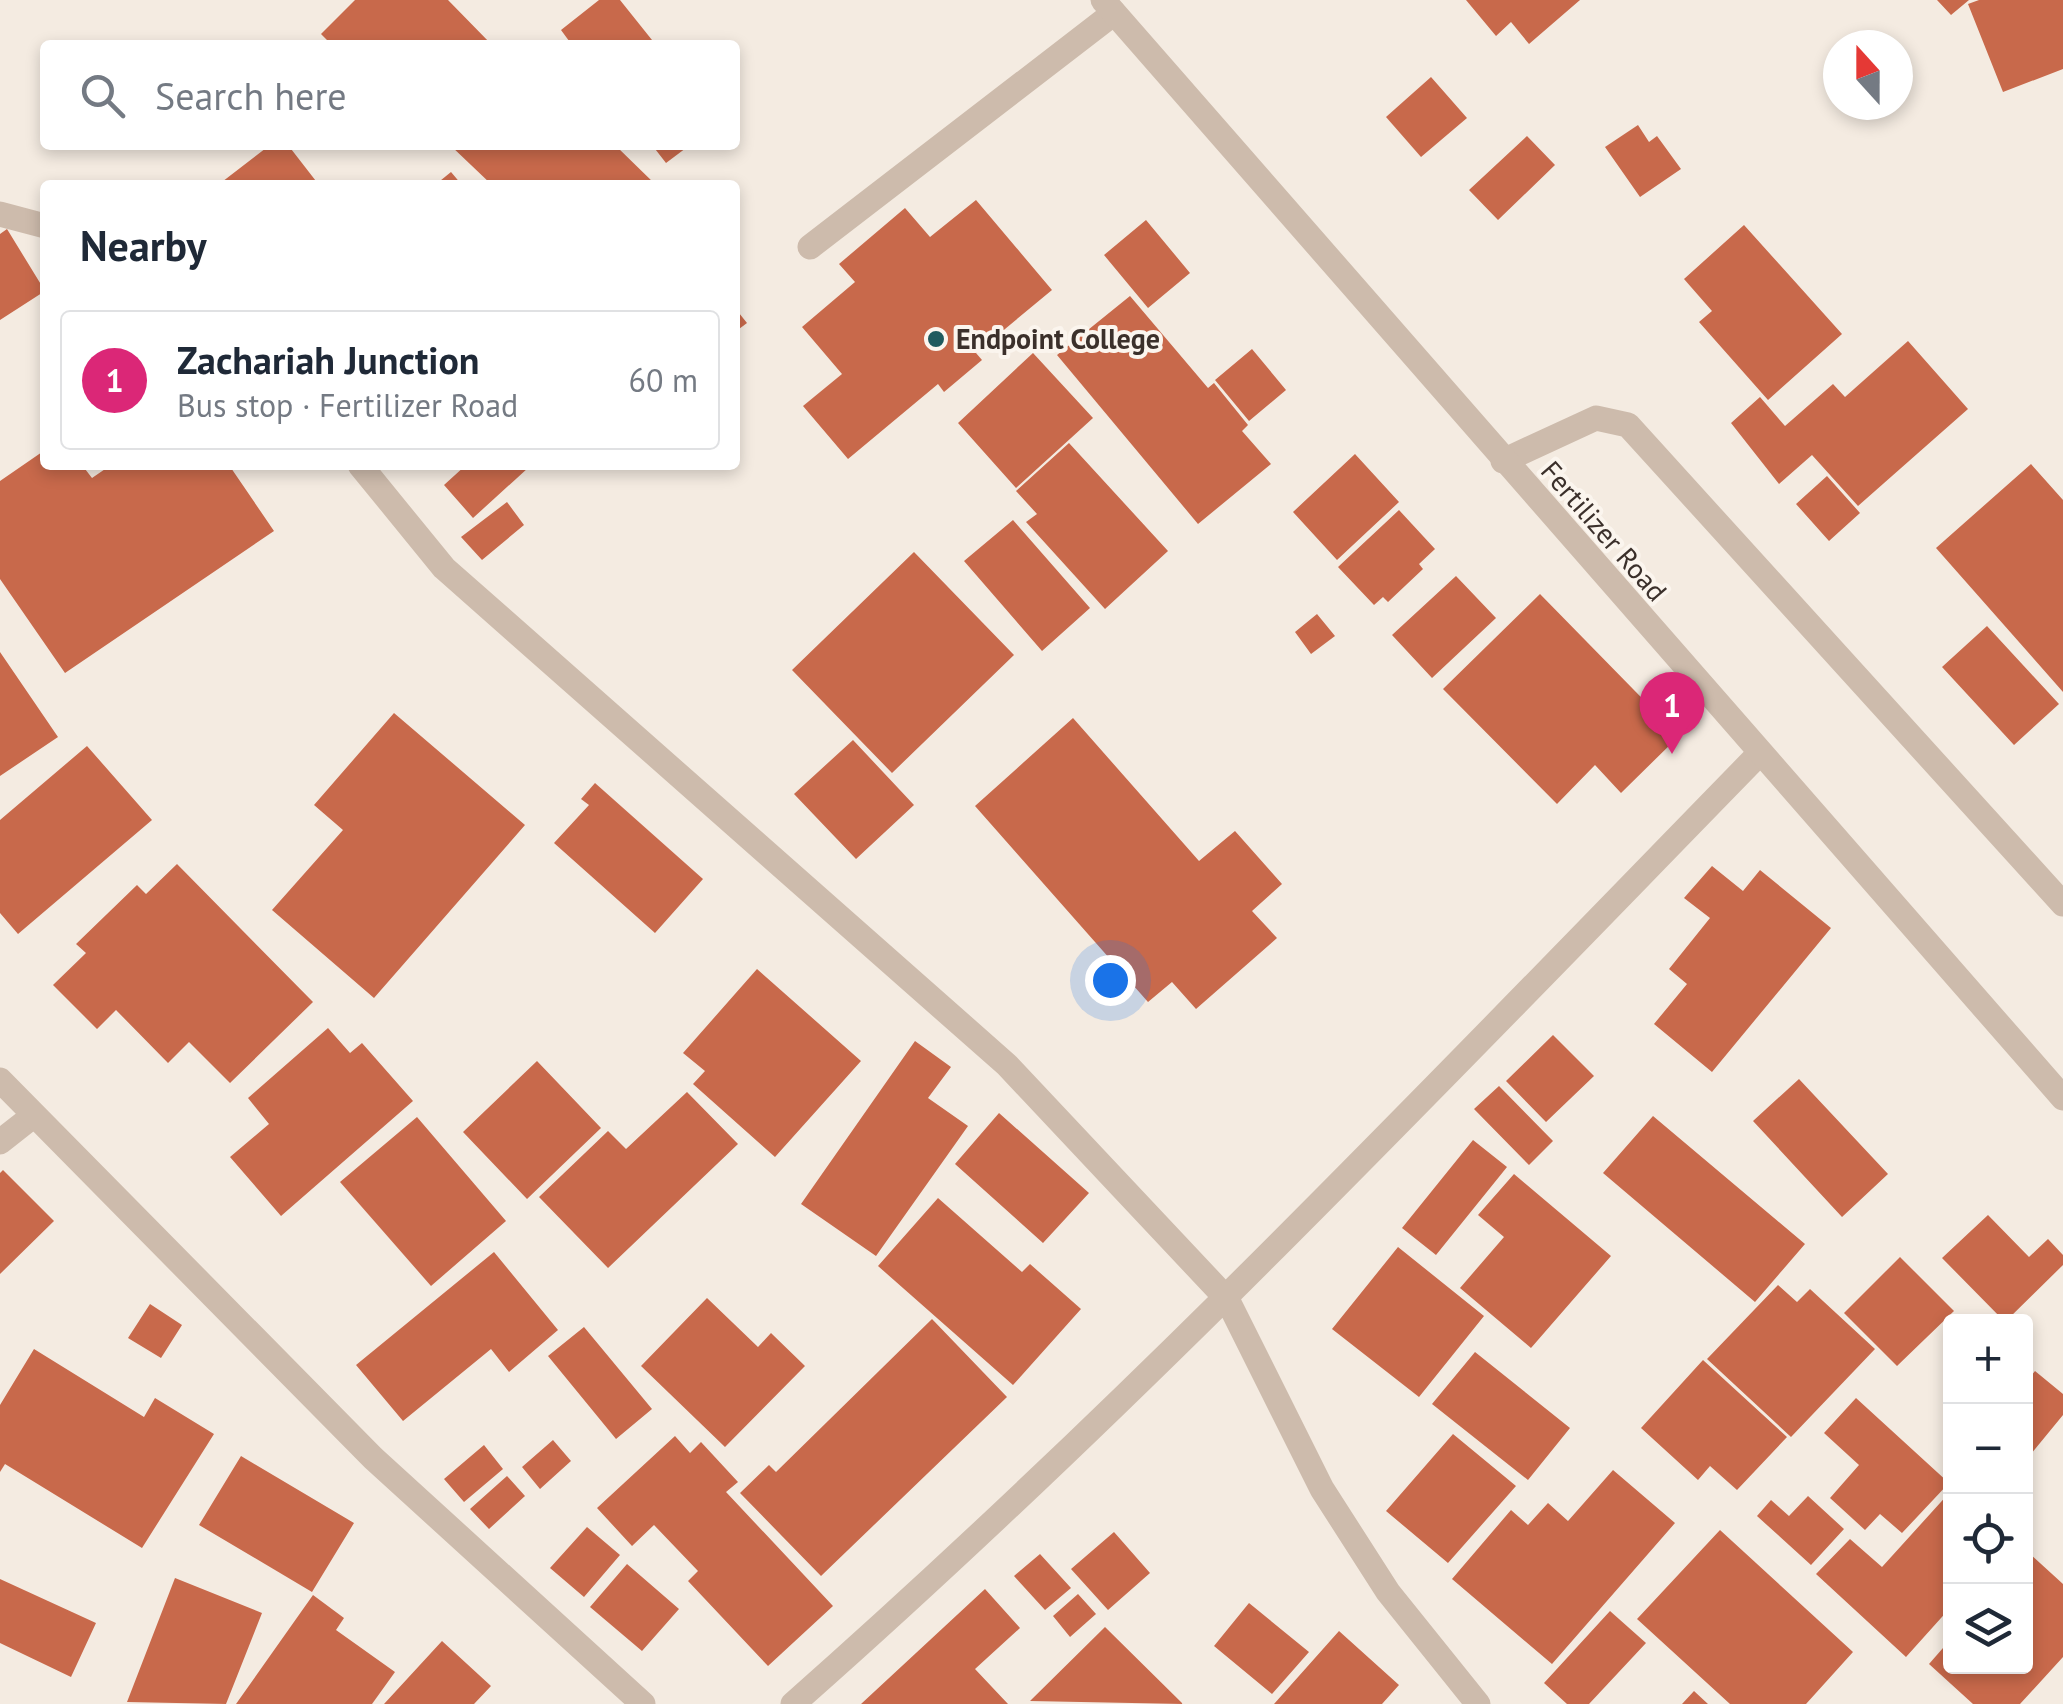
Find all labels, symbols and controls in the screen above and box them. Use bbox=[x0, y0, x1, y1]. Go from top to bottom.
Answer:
north arrow bbox=[1823, 30, 1913, 120]
search box bbox=[40, 40, 740, 150]
icon: search bbox=[75, 68, 130, 123]
text: Search here bbox=[155, 71, 347, 120]
text: Nearby bbox=[80, 218, 207, 273]
place label: Endpoint College bbox=[956, 320, 1160, 357]
marker: Endpoint College bbox=[925, 328, 947, 350]
text: Zachariah Junction bbox=[177, 335, 480, 384]
text: 1 bbox=[105, 359, 124, 401]
text: 60 m bbox=[629, 359, 698, 401]
text: Bus stop · Fertilizer Road bbox=[177, 384, 518, 426]
street label: Fertilizer Road bbox=[1533, 453, 1676, 609]
pin: 1 bbox=[1640, 672, 1704, 754]
your location bbox=[1085, 955, 1136, 1006]
map controls bbox=[1943, 1314, 2033, 1674]
button: + bbox=[1943, 1314, 2033, 1404]
button: − bbox=[1943, 1404, 2033, 1494]
button: locate bbox=[1943, 1494, 2033, 1584]
button: layers bbox=[1943, 1584, 2033, 1674]

